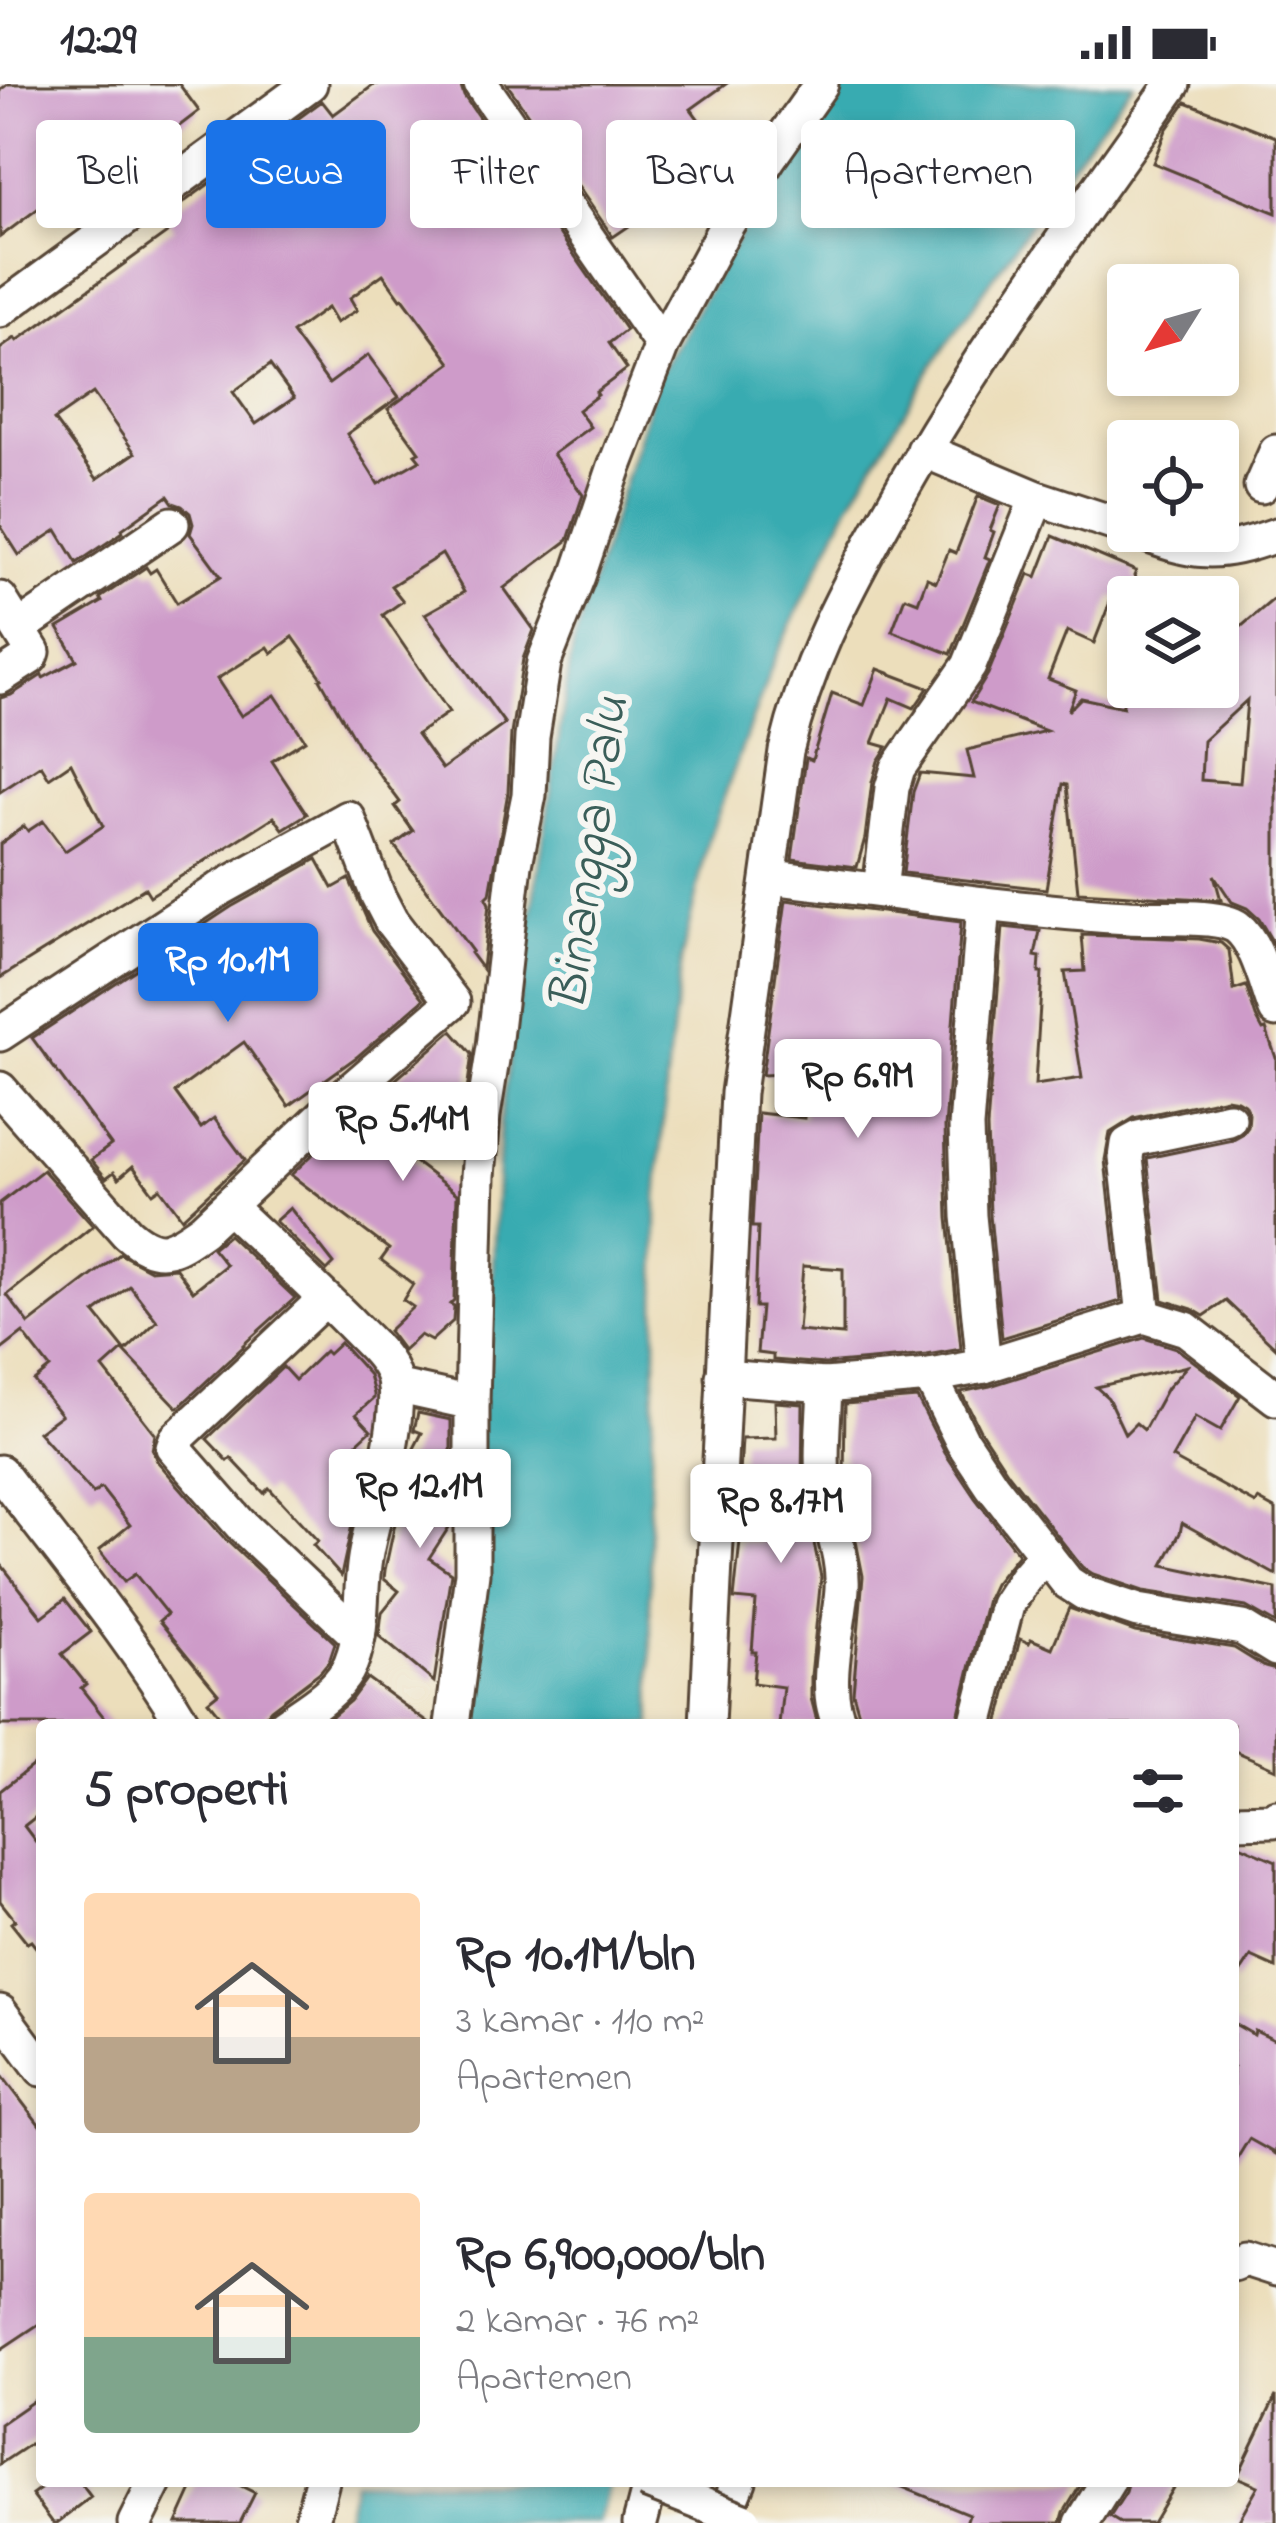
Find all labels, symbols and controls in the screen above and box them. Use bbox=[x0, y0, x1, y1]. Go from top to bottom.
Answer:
text: 12:29 bbox=[60, 9, 136, 75]
chip: Beli bbox=[36, 120, 182, 228]
chip: Sewa bbox=[206, 120, 386, 228]
chip: Filter bbox=[410, 120, 582, 228]
chip: Baru bbox=[606, 120, 777, 228]
chip: Apartemen bbox=[801, 120, 1075, 228]
north arrow bbox=[1107, 264, 1239, 396]
map controls bbox=[1107, 264, 1239, 708]
button: locate bbox=[1107, 420, 1239, 552]
button: layers bbox=[1107, 576, 1239, 708]
water label: Binangga Palu bbox=[531, 692, 654, 1016]
pin: Rp 10.1M bbox=[104, 923, 352, 1025]
text: Rp 10.1M bbox=[165, 933, 291, 990]
pin: Rp 6.9M bbox=[747, 1039, 969, 1141]
text: Rp 6.9M bbox=[801, 1049, 915, 1106]
pin: Rp 5.14M bbox=[279, 1082, 527, 1184]
text: Rp 5.14M bbox=[336, 1092, 470, 1149]
pin: Rp 12.1M bbox=[296, 1449, 544, 1551]
text: Rp 12.1M bbox=[356, 1459, 484, 1516]
pin: Rp 8.17M bbox=[657, 1464, 905, 1566]
text: Rp 8.17M bbox=[717, 1474, 845, 1531]
text: 5 properti bbox=[84, 1754, 289, 1829]
icon: filters bbox=[1125, 1758, 1191, 1824]
text: Rp 10.1M/bln bbox=[456, 1919, 695, 1994]
icon: home bbox=[180, 1941, 324, 2085]
text: 3 kamar · 110 m² bbox=[456, 1994, 704, 2051]
text: Apartemen bbox=[456, 2051, 632, 2108]
text: Rp 6,900,000/bln bbox=[456, 2219, 765, 2294]
icon: home bbox=[180, 2241, 324, 2385]
text: 2 kamar · 76 m² bbox=[456, 2294, 699, 2351]
text: Apartemen bbox=[456, 2351, 632, 2408]

